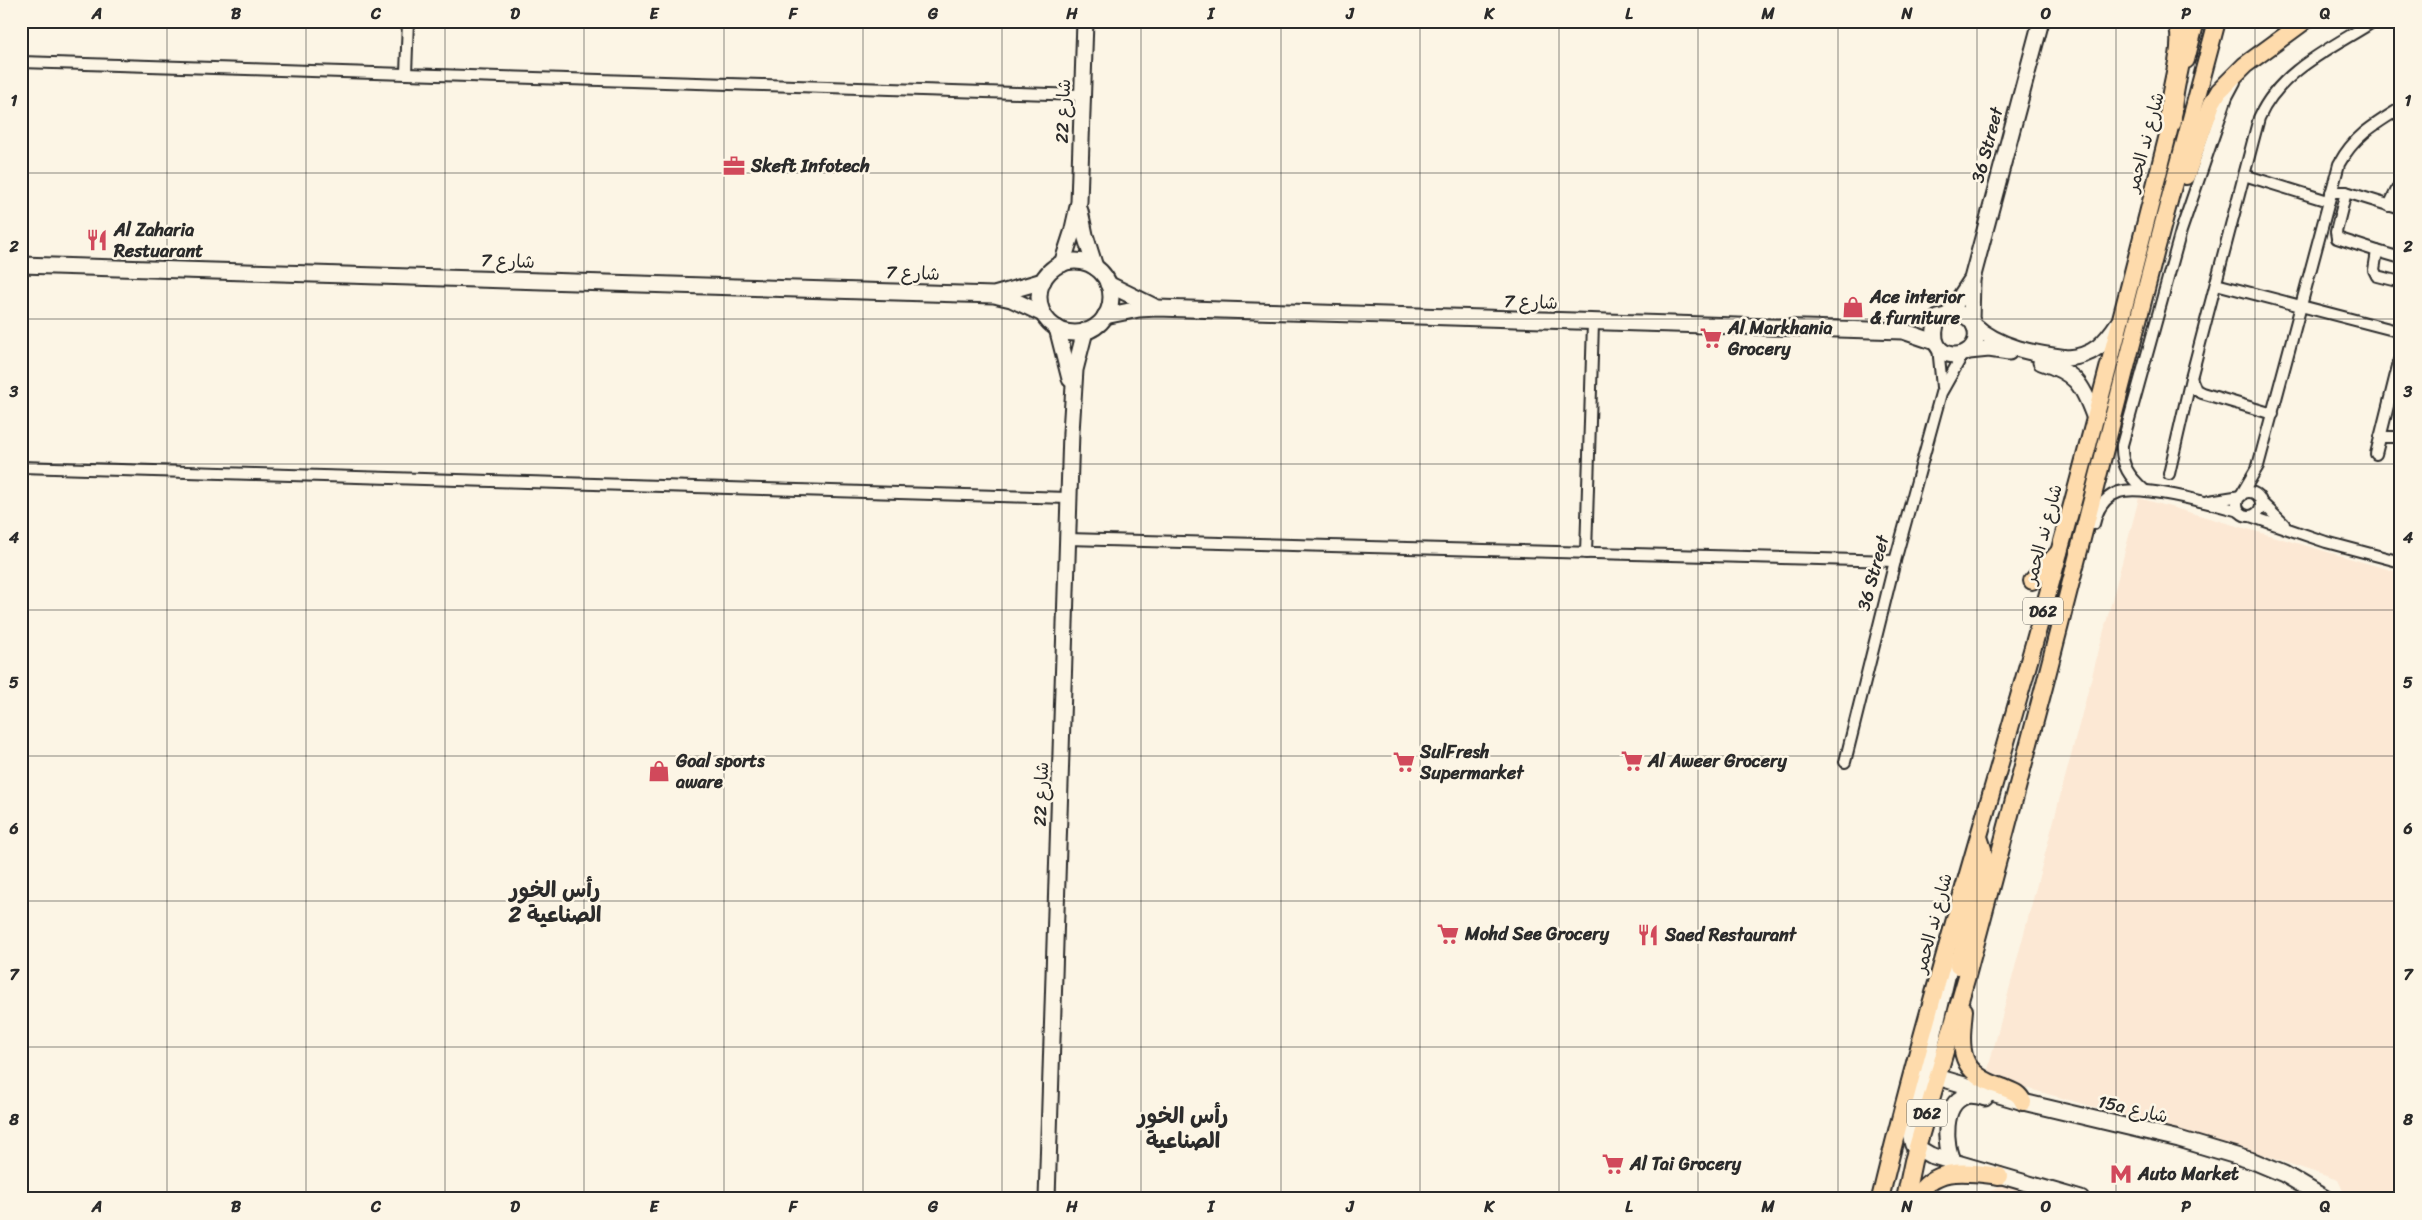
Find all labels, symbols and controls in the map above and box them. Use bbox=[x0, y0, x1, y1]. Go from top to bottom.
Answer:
text: A bbox=[91, 0, 102, 28]
text: B bbox=[231, 0, 242, 28]
text: C bbox=[370, 0, 382, 28]
text: D bbox=[510, 0, 520, 28]
text: E bbox=[650, 0, 660, 28]
text: F bbox=[788, 0, 799, 28]
text: G bbox=[927, 0, 939, 28]
text: H bbox=[1065, 0, 1078, 28]
text: I bbox=[1207, 0, 1216, 28]
text: J bbox=[1345, 0, 1355, 28]
text: K bbox=[1483, 0, 1495, 28]
text: L bbox=[1625, 0, 1633, 28]
text: M bbox=[1760, 0, 1775, 28]
text: N bbox=[1900, 0, 1913, 28]
text: O bbox=[2040, 0, 2052, 28]
text: P bbox=[2181, 0, 2191, 28]
text: Q bbox=[2319, 0, 2331, 28]
street label: شارع 22 bbox=[1046, 78, 1080, 144]
text: 1 bbox=[11, 86, 18, 115]
text: 1 bbox=[2405, 86, 2412, 115]
street label: شارع ند الحمر bbox=[2116, 88, 2174, 198]
street label: 36 Street bbox=[1962, 103, 2013, 186]
place label: Skeft Infotech bbox=[750, 150, 870, 182]
office icon: Skeft Infotech bbox=[721, 153, 747, 179]
place label: Al Zaharia Restuarant bbox=[113, 214, 203, 267]
restaurant icon: Al Zaharia Restuarant bbox=[84, 227, 110, 253]
text: 2 bbox=[8, 232, 19, 261]
text: 2 bbox=[2402, 232, 2413, 261]
street label: شارع 7 bbox=[480, 244, 536, 278]
street label: شارع 7 bbox=[885, 256, 941, 290]
place label: Ace interior & furniture bbox=[1869, 281, 1966, 334]
street label: شارع 7 bbox=[1503, 285, 1559, 319]
shop icon: Ace interior & furniture bbox=[1840, 294, 1866, 320]
place label: Al Markhania Grocery bbox=[1727, 312, 1832, 365]
supermarket icon: Al Markhania Grocery bbox=[1698, 325, 1724, 351]
text: 3 bbox=[9, 377, 19, 406]
text: 3 bbox=[2403, 377, 2413, 406]
street label: شارع ند الحمر bbox=[2014, 480, 2072, 590]
text: 4 bbox=[8, 523, 19, 552]
text: 4 bbox=[2402, 523, 2413, 552]
street label: 36 Street bbox=[1848, 531, 1899, 614]
road number: D62 bbox=[2023, 598, 2063, 624]
text: 5 bbox=[9, 668, 19, 697]
text: 5 bbox=[2403, 668, 2413, 697]
place label: SulFresh Supermarket bbox=[1419, 736, 1525, 789]
place label: Goal sports aware bbox=[675, 745, 765, 798]
place label: Al Aweer Grocery bbox=[1647, 745, 1787, 777]
supermarket icon: Al Aweer Grocery bbox=[1619, 748, 1645, 774]
supermarket icon: SulFresh Supermarket bbox=[1391, 749, 1417, 775]
shop icon: Goal sports aware bbox=[646, 758, 672, 784]
street label: شارع 22 bbox=[1024, 761, 1058, 827]
text: 6 bbox=[8, 814, 19, 843]
text: 6 bbox=[2402, 814, 2413, 843]
street label: شارع ند الحمر bbox=[1904, 869, 1962, 979]
district label: رأس الخور الصناعية 2 bbox=[507, 870, 602, 934]
place label: Mohd See Grocery bbox=[1464, 918, 1610, 950]
place label: Saed Restaurant bbox=[1664, 919, 1798, 951]
supermarket icon: Mohd See Grocery bbox=[1435, 921, 1461, 947]
restaurant icon: Saed Restaurant bbox=[1635, 922, 1661, 948]
text: 7 bbox=[9, 960, 20, 989]
text: 7 bbox=[2403, 960, 2414, 989]
street label: 15a شارع bbox=[2095, 1085, 2171, 1133]
district label: رأس الخور الصناعية bbox=[1136, 1096, 1228, 1160]
road number: D62 bbox=[1907, 1100, 1947, 1126]
text: 8 bbox=[8, 1105, 19, 1134]
text: 8 bbox=[2402, 1105, 2413, 1134]
place label: Al Tai Grocery bbox=[1629, 1148, 1742, 1180]
supermarket icon: Al Tai Grocery bbox=[1600, 1151, 1626, 1177]
place label: Auto Market bbox=[2137, 1158, 2239, 1190]
metro station icon: Auto Market bbox=[2108, 1161, 2134, 1187]
text: A bbox=[91, 1192, 102, 1220]
text: B bbox=[231, 1192, 242, 1220]
text: C bbox=[370, 1192, 382, 1220]
text: D bbox=[510, 1192, 520, 1220]
text: E bbox=[650, 1192, 660, 1220]
text: F bbox=[788, 1192, 799, 1220]
text: G bbox=[927, 1192, 939, 1220]
text: H bbox=[1065, 1192, 1078, 1220]
text: I bbox=[1207, 1192, 1216, 1220]
text: J bbox=[1345, 1192, 1355, 1220]
text: K bbox=[1483, 1192, 1495, 1220]
text: L bbox=[1625, 1192, 1633, 1220]
text: M bbox=[1760, 1192, 1775, 1220]
text: N bbox=[1900, 1192, 1913, 1220]
text: O bbox=[2040, 1192, 2052, 1220]
text: P bbox=[2181, 1192, 2191, 1220]
text: Q bbox=[2319, 1192, 2331, 1220]

